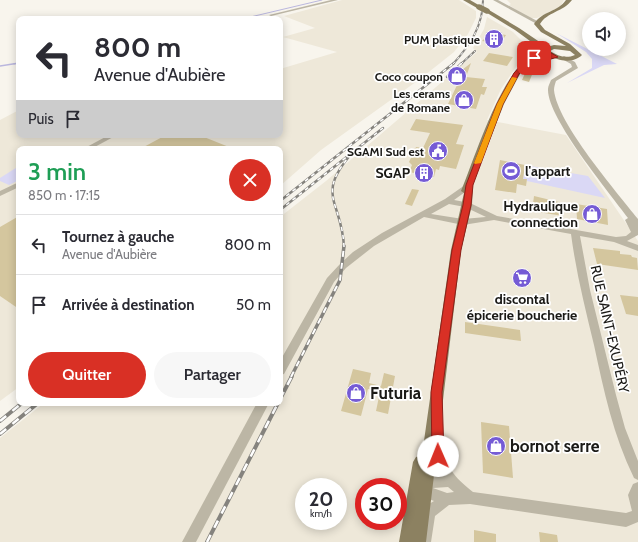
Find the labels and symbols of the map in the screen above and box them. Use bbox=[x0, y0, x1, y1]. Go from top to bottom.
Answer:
building icon: PUM plastique bbox=[483, 28, 505, 50]
place label: PUM plastique bbox=[404, 32, 480, 47]
pin bbox=[517, 41, 551, 75]
shop icon: Coco coupon bbox=[446, 65, 468, 87]
place label: Coco coupon bbox=[375, 69, 443, 84]
place label: Les cerams de Romane bbox=[391, 86, 450, 115]
shop icon: Les cerams de Romane bbox=[453, 89, 475, 111]
public building icon: SGAMI Sud est bbox=[427, 140, 449, 162]
place label: SGAMI Sud est bbox=[347, 144, 424, 159]
sports icon: l'appart bbox=[500, 160, 522, 182]
building icon: SGAP bbox=[413, 162, 435, 184]
place label: l'appart bbox=[525, 162, 571, 180]
place label: SGAP bbox=[375, 164, 411, 182]
place label: Hydraulique connection bbox=[503, 197, 578, 231]
shop icon: Hydraulique connection bbox=[581, 203, 603, 225]
street label: RUE SAINT-EXUPÉRY bbox=[587, 263, 634, 396]
supermarket icon: discontal épicerie boucherie bbox=[511, 267, 533, 289]
place label: discontal épicerie boucherie bbox=[467, 290, 577, 324]
shop icon: Futuria bbox=[345, 382, 367, 404]
place label: Futuria bbox=[370, 383, 422, 403]
position arrow bbox=[417, 435, 459, 477]
shop icon: bornot serre bbox=[485, 435, 507, 457]
place label: bornot serre bbox=[510, 436, 600, 456]
speed limit sign: 30 bbox=[355, 478, 407, 530]

